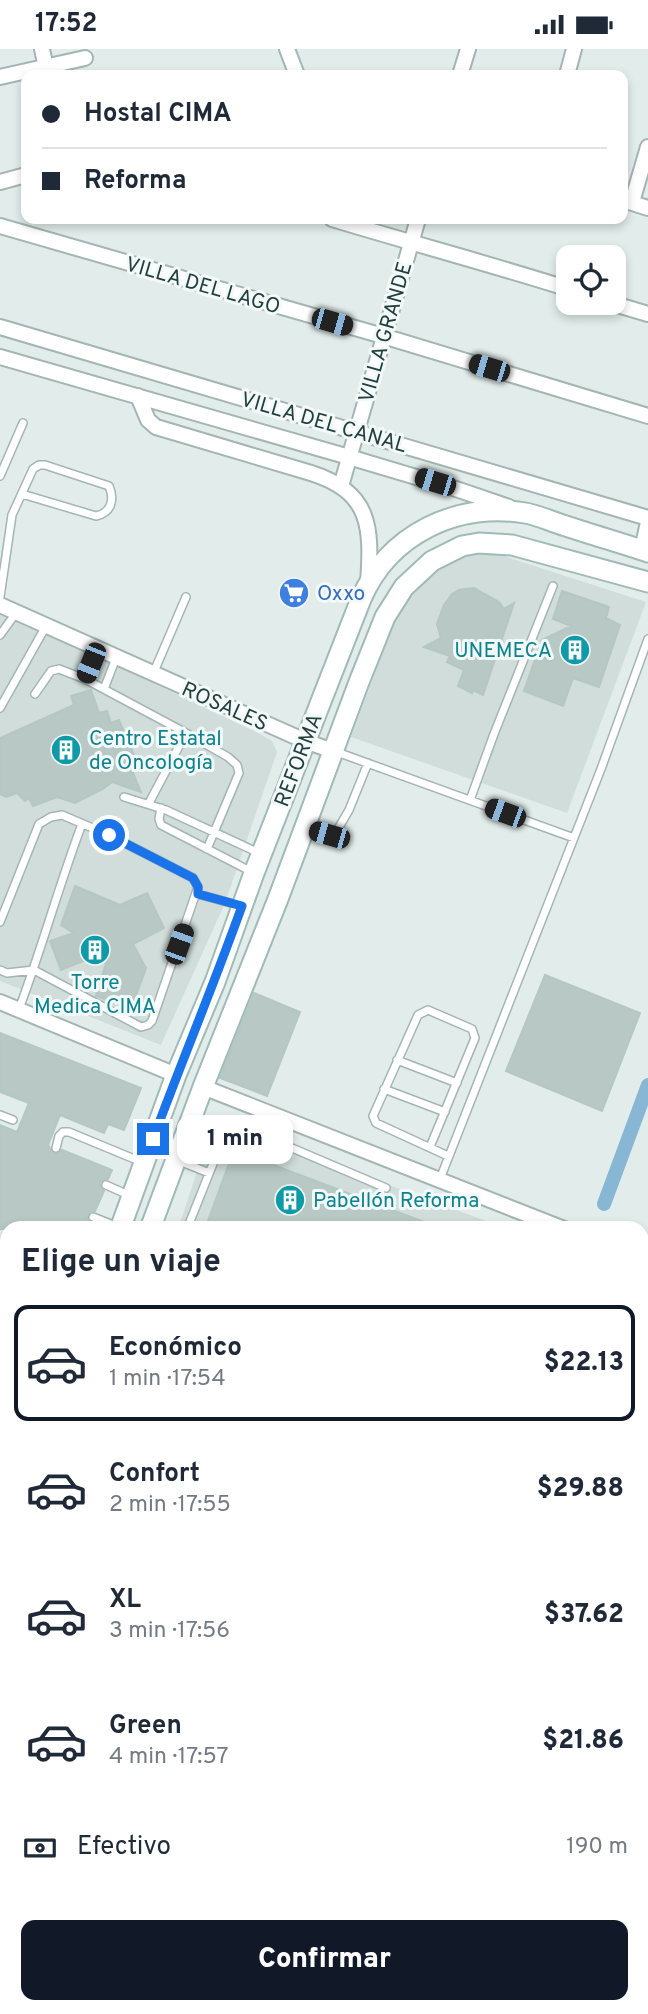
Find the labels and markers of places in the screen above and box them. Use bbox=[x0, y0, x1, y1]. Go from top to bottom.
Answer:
supermarket icon: Oxxo bbox=[277, 576, 311, 610]
place label: Oxxo bbox=[317, 581, 365, 608]
building icon: UNEMECA bbox=[558, 633, 592, 667]
place label: UNEMECA bbox=[454, 638, 552, 665]
place label: Centro Estatal de Oncología bbox=[89, 726, 222, 777]
building icon: Centro Estatal de Oncología bbox=[49, 733, 83, 767]
building icon: Torre Medica CIMA bbox=[78, 933, 112, 967]
place label: Torre Medica CIMA bbox=[34, 970, 156, 1021]
building icon: Pabellón Reforma bbox=[273, 1183, 307, 1217]
place label: Pabellón Reforma bbox=[313, 1188, 479, 1215]

